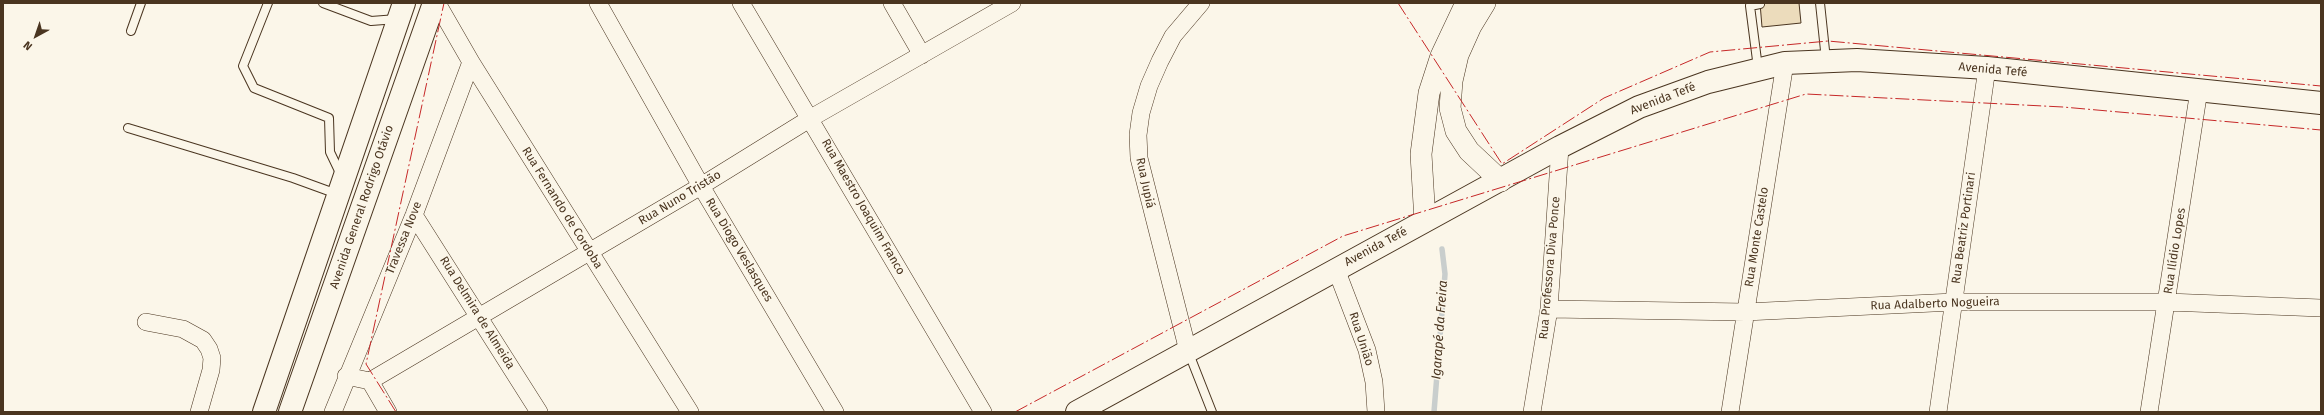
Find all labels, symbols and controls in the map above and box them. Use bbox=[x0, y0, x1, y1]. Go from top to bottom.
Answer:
north arrow bbox=[16, 16, 56, 56]
text: N bbox=[21, 38, 35, 53]
street label: Avenida Tefé bbox=[1958, 60, 2028, 80]
street label: Avenida Tefé bbox=[1628, 80, 1698, 118]
street label: Avenida General Rodrigo Otávio bbox=[327, 123, 397, 291]
street label: Rua Maestro Joaquim Franco bbox=[818, 136, 908, 278]
street label: Rua Fernando de Cordoba bbox=[519, 144, 605, 272]
street label: Rua Jupiá bbox=[1133, 156, 1157, 210]
street label: Rua Nuno Tristão bbox=[636, 168, 724, 228]
street label: Rua Beatriz Portinari bbox=[1949, 171, 1979, 285]
street label: Rua Monte Castelo bbox=[1742, 186, 1772, 288]
street label: Rua Diogo Veslasques bbox=[702, 195, 776, 305]
street label: Rua Professora Diva Ponce bbox=[1537, 196, 1563, 340]
street label: Travessa Nove bbox=[383, 200, 425, 276]
street label: Rua Ilídio Lopes bbox=[2161, 207, 2189, 295]
street label: Avenida Tefé bbox=[1342, 224, 1410, 270]
street label: Rua Delmira de Almeida bbox=[436, 254, 518, 372]
water label: Igarapé da Freira bbox=[1429, 280, 1451, 380]
street label: Rua Adalberto Nogueira bbox=[1870, 295, 2000, 313]
street label: Rua União bbox=[1346, 310, 1376, 368]

